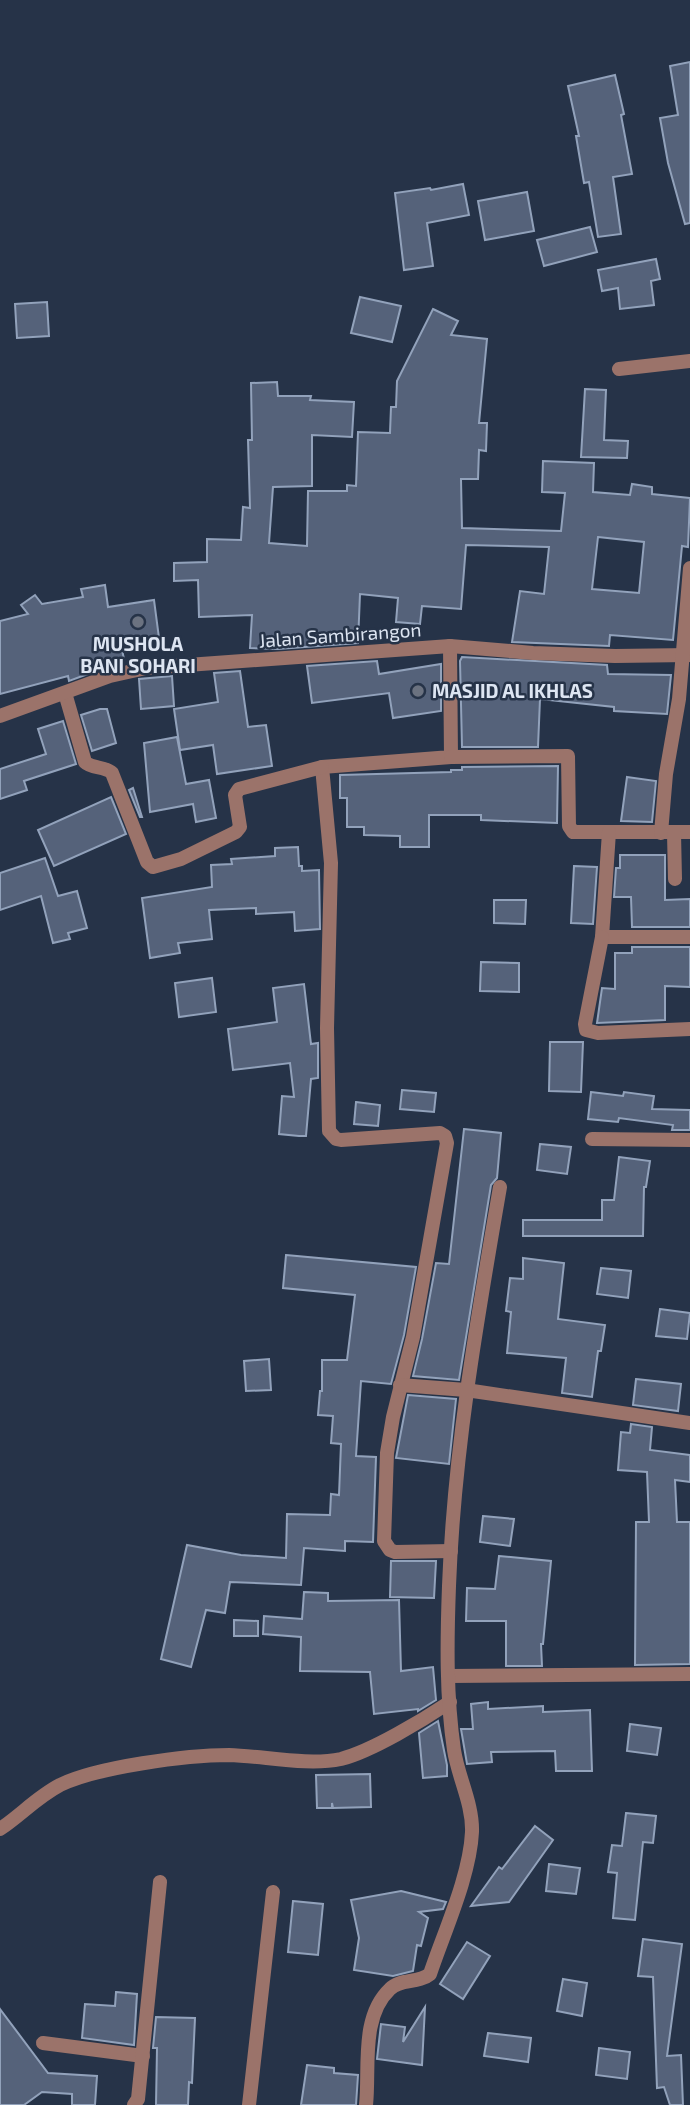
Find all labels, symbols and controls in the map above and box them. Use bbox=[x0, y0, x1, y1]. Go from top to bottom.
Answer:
marker: MUSHOLA BANI SOHARI bbox=[130, 614, 146, 630]
street label: Jalan Sambirangon bbox=[258, 617, 422, 652]
place label: MUSHOLA BANI SOHARI bbox=[80, 632, 196, 677]
place label: MASJID AL IKHLAS bbox=[432, 679, 593, 702]
marker: MASJID AL IKHLAS bbox=[410, 683, 426, 699]

